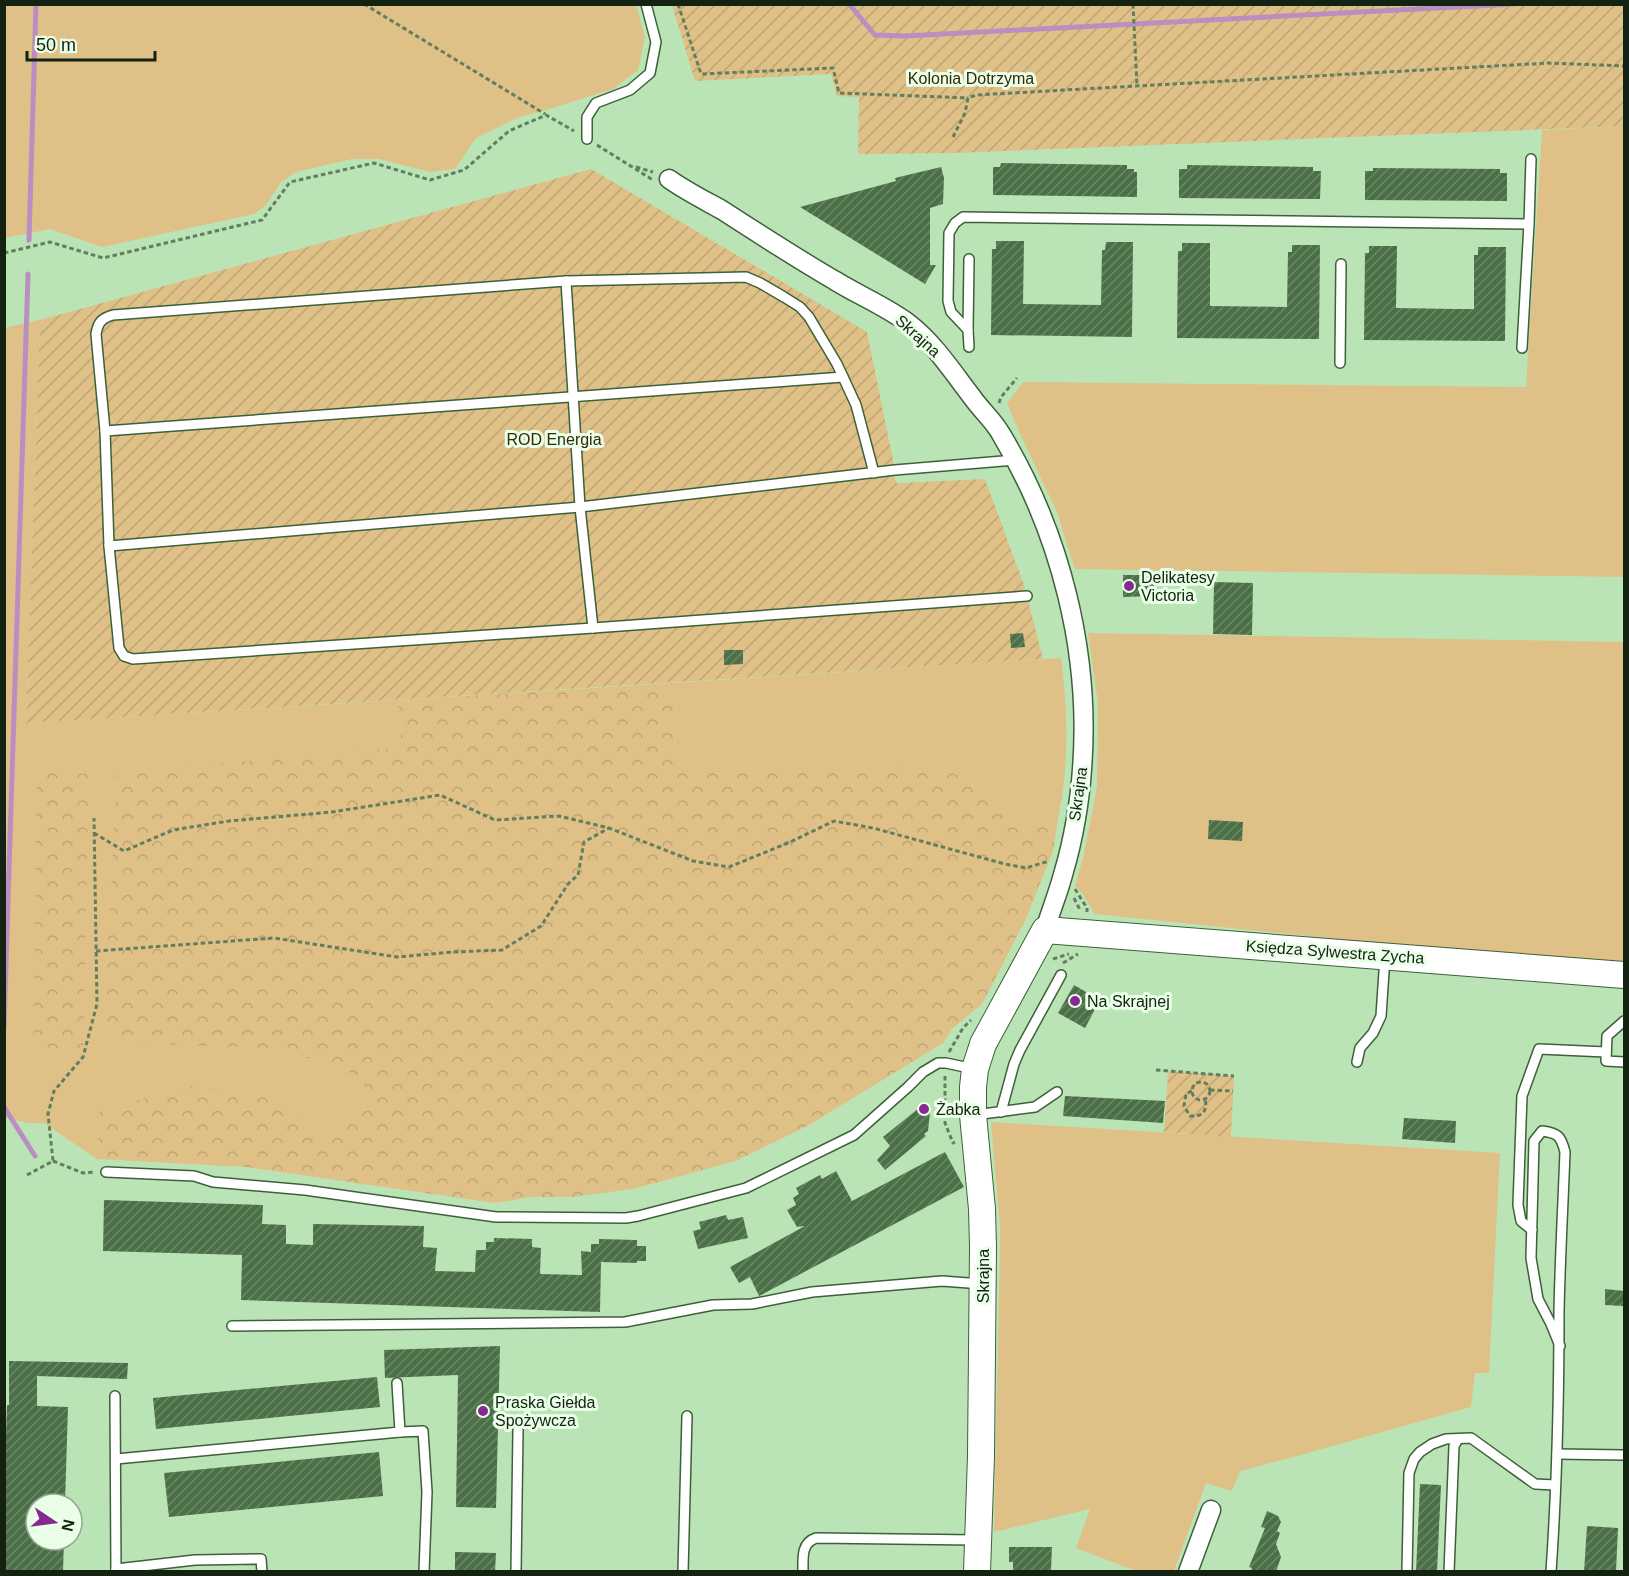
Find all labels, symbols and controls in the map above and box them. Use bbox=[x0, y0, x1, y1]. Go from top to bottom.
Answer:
scale bar bbox=[27, 24, 154, 62]
text: 50 m bbox=[36, 35, 76, 55]
park label: Kolonia Dotrzyma bbox=[908, 70, 1034, 87]
street label: Skrajna bbox=[892, 312, 944, 361]
park label: ROD Energia bbox=[506, 431, 602, 448]
place label: Delikatesy Victoria bbox=[1141, 569, 1215, 604]
marker: Delikatesy Victoria bbox=[1122, 579, 1136, 593]
street label: Skrajna bbox=[1066, 766, 1090, 822]
street label: Księdza Sylwestra Zycha bbox=[1245, 937, 1425, 967]
place label: Na Skrajnej bbox=[1087, 993, 1170, 1010]
marker: Na Skrajnej bbox=[1068, 994, 1082, 1008]
place label: Żabka bbox=[936, 1100, 981, 1118]
marker: Żabka bbox=[917, 1102, 931, 1116]
street label: Skrajna bbox=[975, 1249, 992, 1303]
place label: Praska Giełda Spożywcza bbox=[495, 1394, 596, 1429]
marker: Praska Giełda Spożywcza bbox=[476, 1404, 490, 1418]
north arrow bbox=[24, 1492, 84, 1552]
text: N bbox=[59, 1518, 78, 1533]

